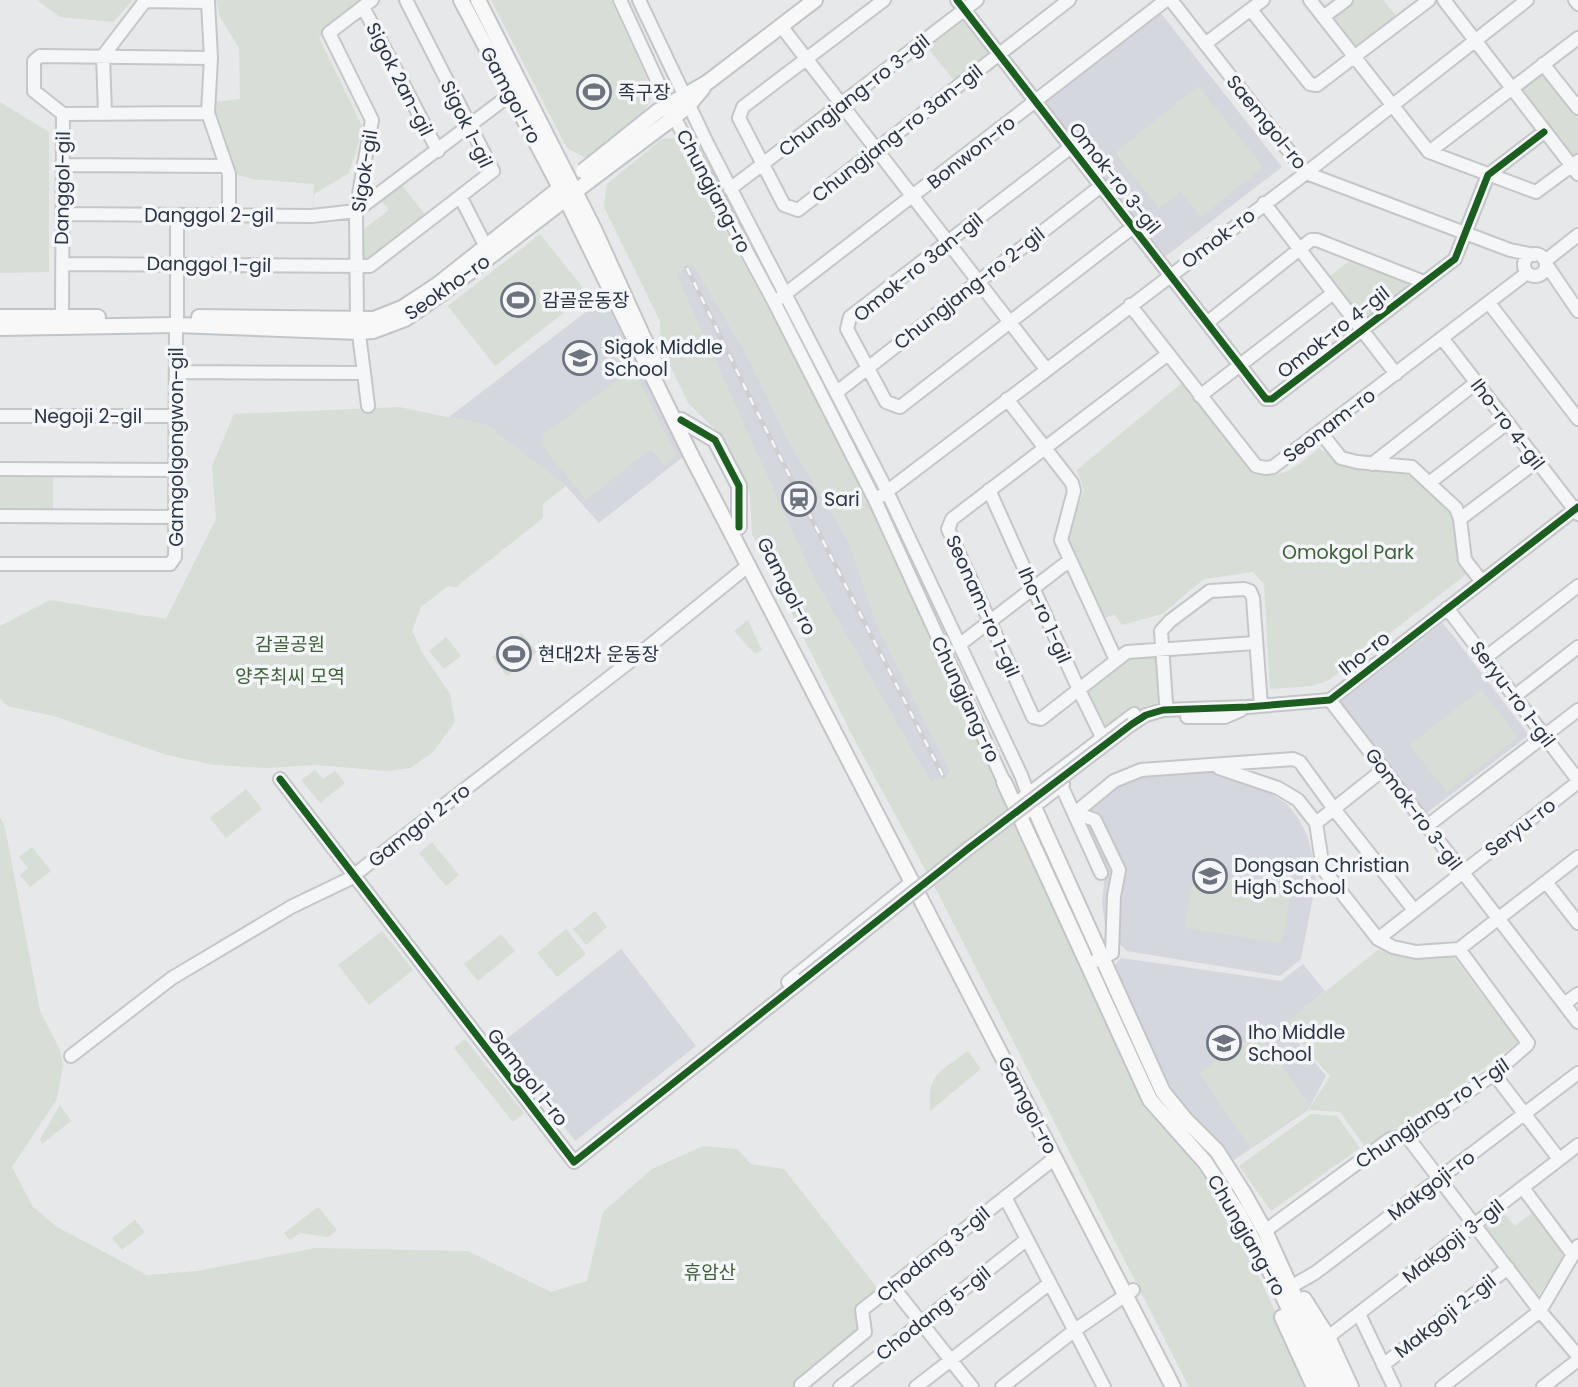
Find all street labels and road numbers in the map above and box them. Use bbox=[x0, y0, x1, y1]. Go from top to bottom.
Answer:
street label: Sigok 2an-gil bbox=[359, 18, 440, 141]
street label: Chungjang-ro 3-gil bbox=[773, 28, 936, 163]
street label: Gamgol-ro bbox=[474, 42, 547, 149]
street label: Chungjang-ro 3an-gil bbox=[806, 58, 988, 209]
street label: Saemgol-ro bbox=[1220, 69, 1313, 175]
street label: Sigok 1-gil bbox=[434, 76, 499, 173]
street label: Bonwon-ro bbox=[921, 109, 1021, 196]
street label: Omok-ro 3-gil bbox=[1062, 117, 1167, 240]
street label: Chungjang-ro bbox=[670, 125, 757, 258]
street label: Sigok-gil bbox=[345, 128, 384, 214]
street label: Danggol-gil bbox=[48, 131, 77, 245]
street label: Danggol 2-gil bbox=[144, 202, 274, 229]
street label: Omok-ro bbox=[1176, 202, 1261, 275]
street label: Omok-ro 3an-gil bbox=[848, 207, 989, 328]
street label: Chungjang-ro 2-gil bbox=[888, 221, 1050, 356]
street label: Seokho-ro bbox=[399, 248, 496, 327]
street label: Danggol 1-gil bbox=[146, 250, 272, 279]
street label: Omok-ro 4-gil bbox=[1271, 280, 1395, 385]
street label: Gamgolgongwon-gil bbox=[163, 347, 190, 547]
street label: Iho-ro 4-gil bbox=[1464, 373, 1551, 476]
street label: Seonam-ro bbox=[1277, 382, 1381, 469]
street label: Negoji 2-gil bbox=[34, 403, 142, 430]
street label: Seonam-ro 1-gil bbox=[939, 531, 1026, 682]
street label: Gamgol-ro bbox=[750, 533, 823, 640]
street label: Iho-ro 1-gil bbox=[1011, 563, 1078, 668]
street label: Iho-ro bbox=[1333, 625, 1396, 682]
street label: Chungjang-ro bbox=[925, 632, 1007, 767]
street label: Seryu-ro 1-gil bbox=[1464, 636, 1561, 753]
street label: Gomok-ro 3-gil bbox=[1359, 742, 1469, 876]
street label: Gamgol 2-ro bbox=[363, 777, 476, 874]
street label: Seryu-ro bbox=[1479, 792, 1561, 863]
street label: Gamgol 1-ro bbox=[481, 1023, 574, 1132]
street label: Gamgol-ro bbox=[991, 1052, 1064, 1159]
street label: Chungjang-ro 1-gil bbox=[1350, 1052, 1514, 1175]
street label: Makgoji-ro bbox=[1382, 1144, 1481, 1227]
street label: Chungjang-ro bbox=[1201, 1169, 1292, 1301]
street label: Makgoji 3-gil bbox=[1397, 1193, 1510, 1290]
street label: Chodang 3-gil bbox=[871, 1200, 996, 1308]
street label: Chodang 5-gil bbox=[870, 1260, 997, 1367]
street label: Makgoji 2-gil bbox=[1389, 1268, 1502, 1365]

